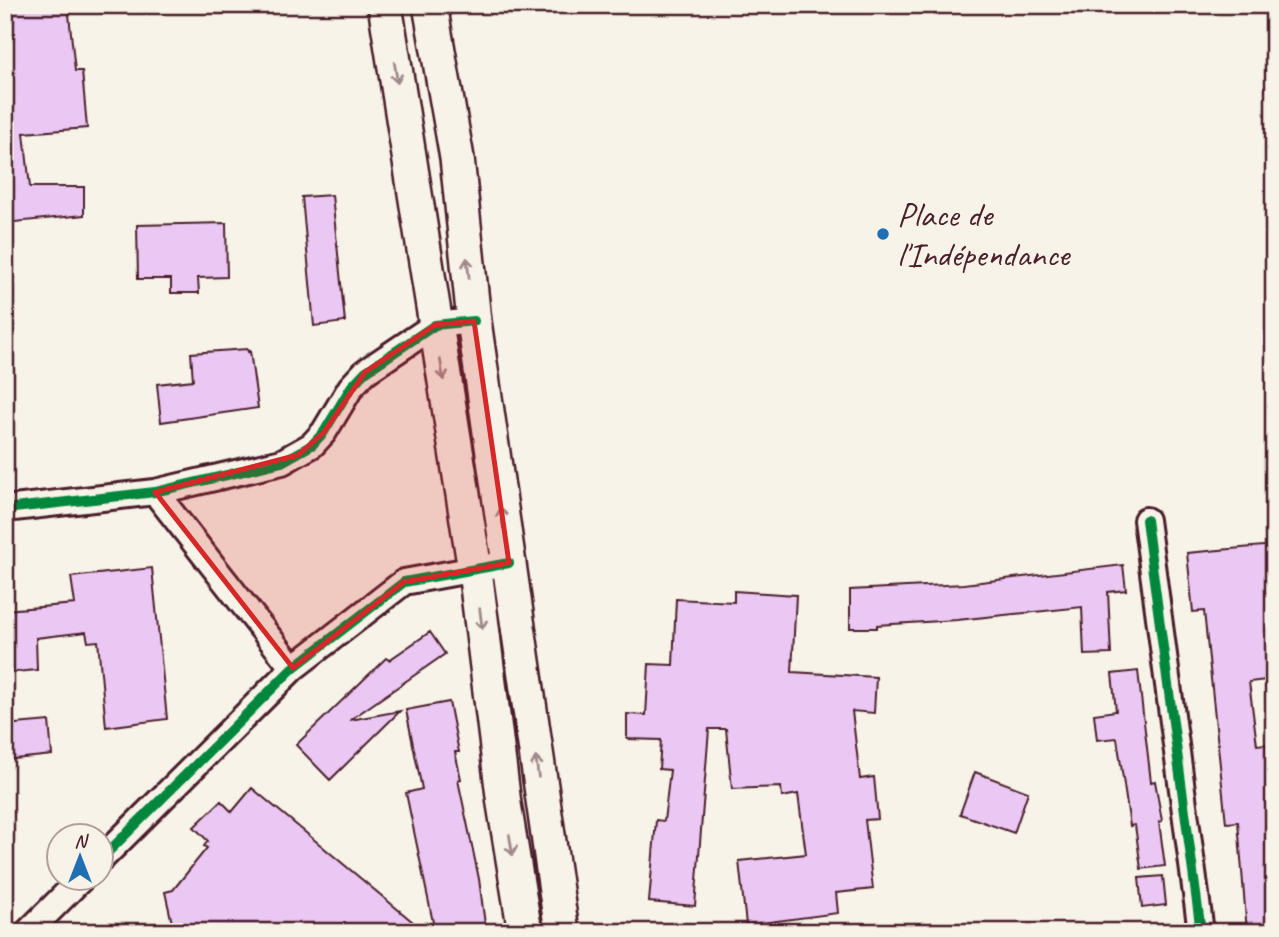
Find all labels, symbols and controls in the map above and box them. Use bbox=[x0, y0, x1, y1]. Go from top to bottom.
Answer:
one-way arrow bbox=[390, 61, 403, 84]
place label: Place de l'Indépendance bbox=[897, 192, 1072, 277]
marker: Place de l'Indépendance bbox=[875, 226, 891, 242]
one-way arrow bbox=[461, 257, 474, 280]
one-way arrow bbox=[436, 358, 449, 381]
one-way arrow bbox=[495, 507, 508, 530]
one-way arrow bbox=[474, 607, 487, 630]
one-way arrow bbox=[530, 757, 543, 779]
north arrow bbox=[46, 822, 116, 892]
text: N bbox=[74, 829, 89, 853]
one-way arrow bbox=[505, 833, 518, 855]

